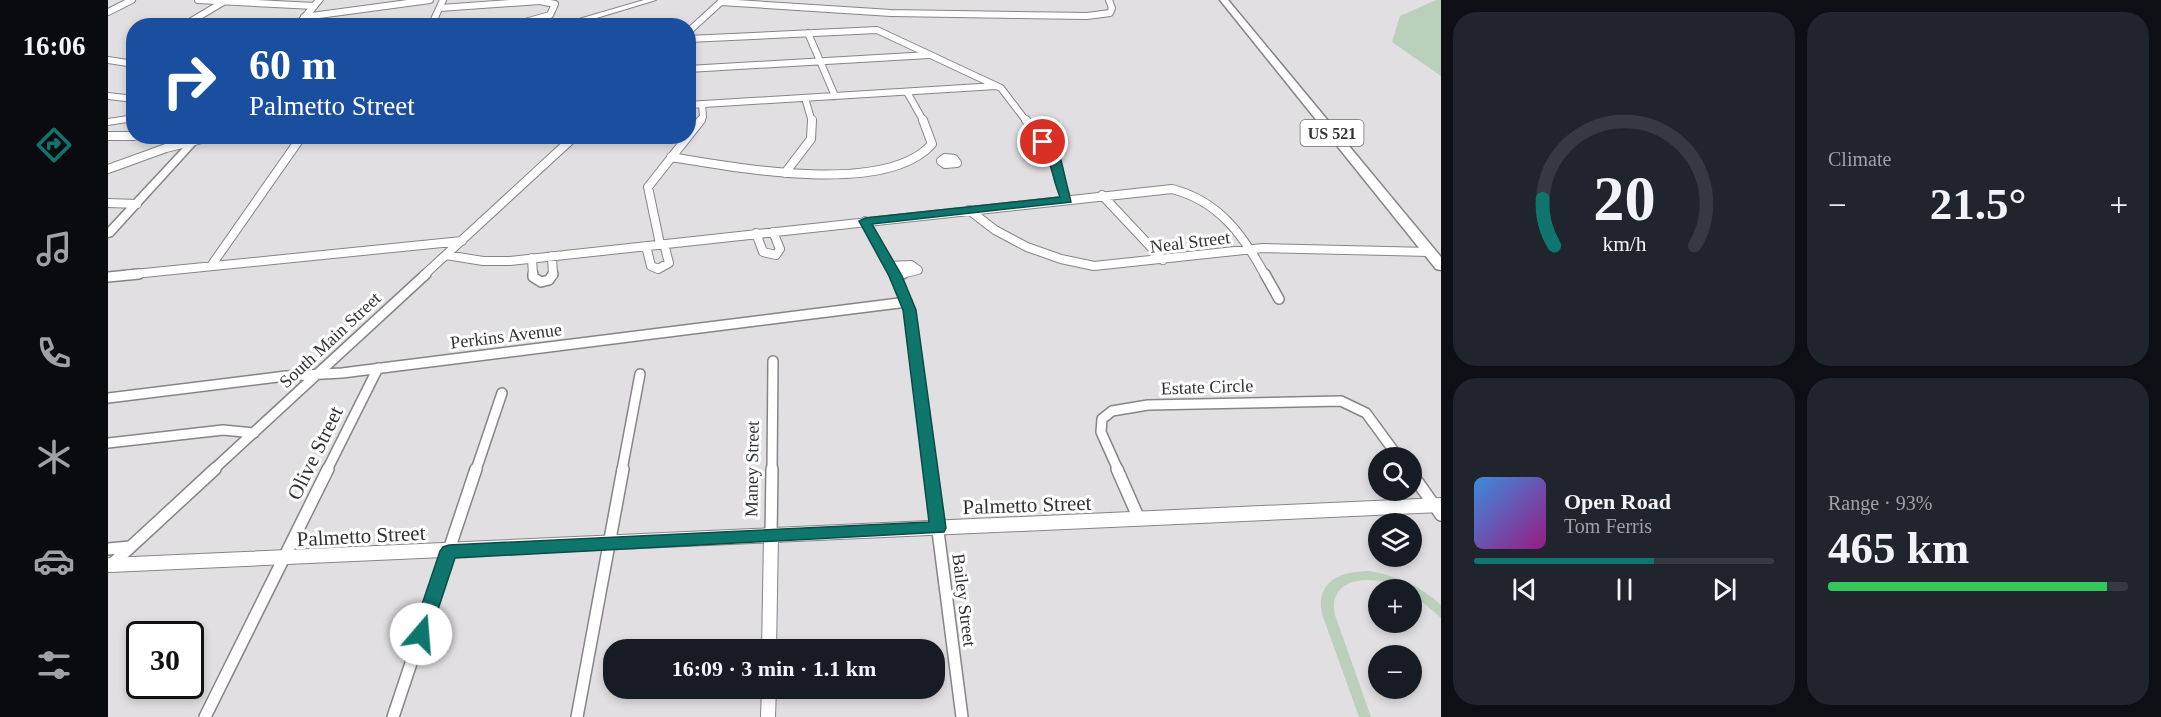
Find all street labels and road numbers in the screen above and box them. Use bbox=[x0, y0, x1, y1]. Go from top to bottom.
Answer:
road number: US 521 bbox=[1300, 120, 1364, 146]
street label: Neal Street bbox=[1149, 227, 1231, 257]
street label: South Main Street bbox=[275, 288, 385, 392]
street label: Perkins Avenue bbox=[449, 319, 563, 353]
street label: Estate Circle bbox=[1160, 375, 1254, 399]
street label: Olive Street bbox=[282, 402, 348, 504]
street label: Maney Street bbox=[741, 421, 763, 517]
street label: Palmetto Street bbox=[962, 491, 1092, 519]
street label: Palmetto Street bbox=[296, 521, 426, 551]
street label: Bailey Street bbox=[948, 552, 980, 648]

